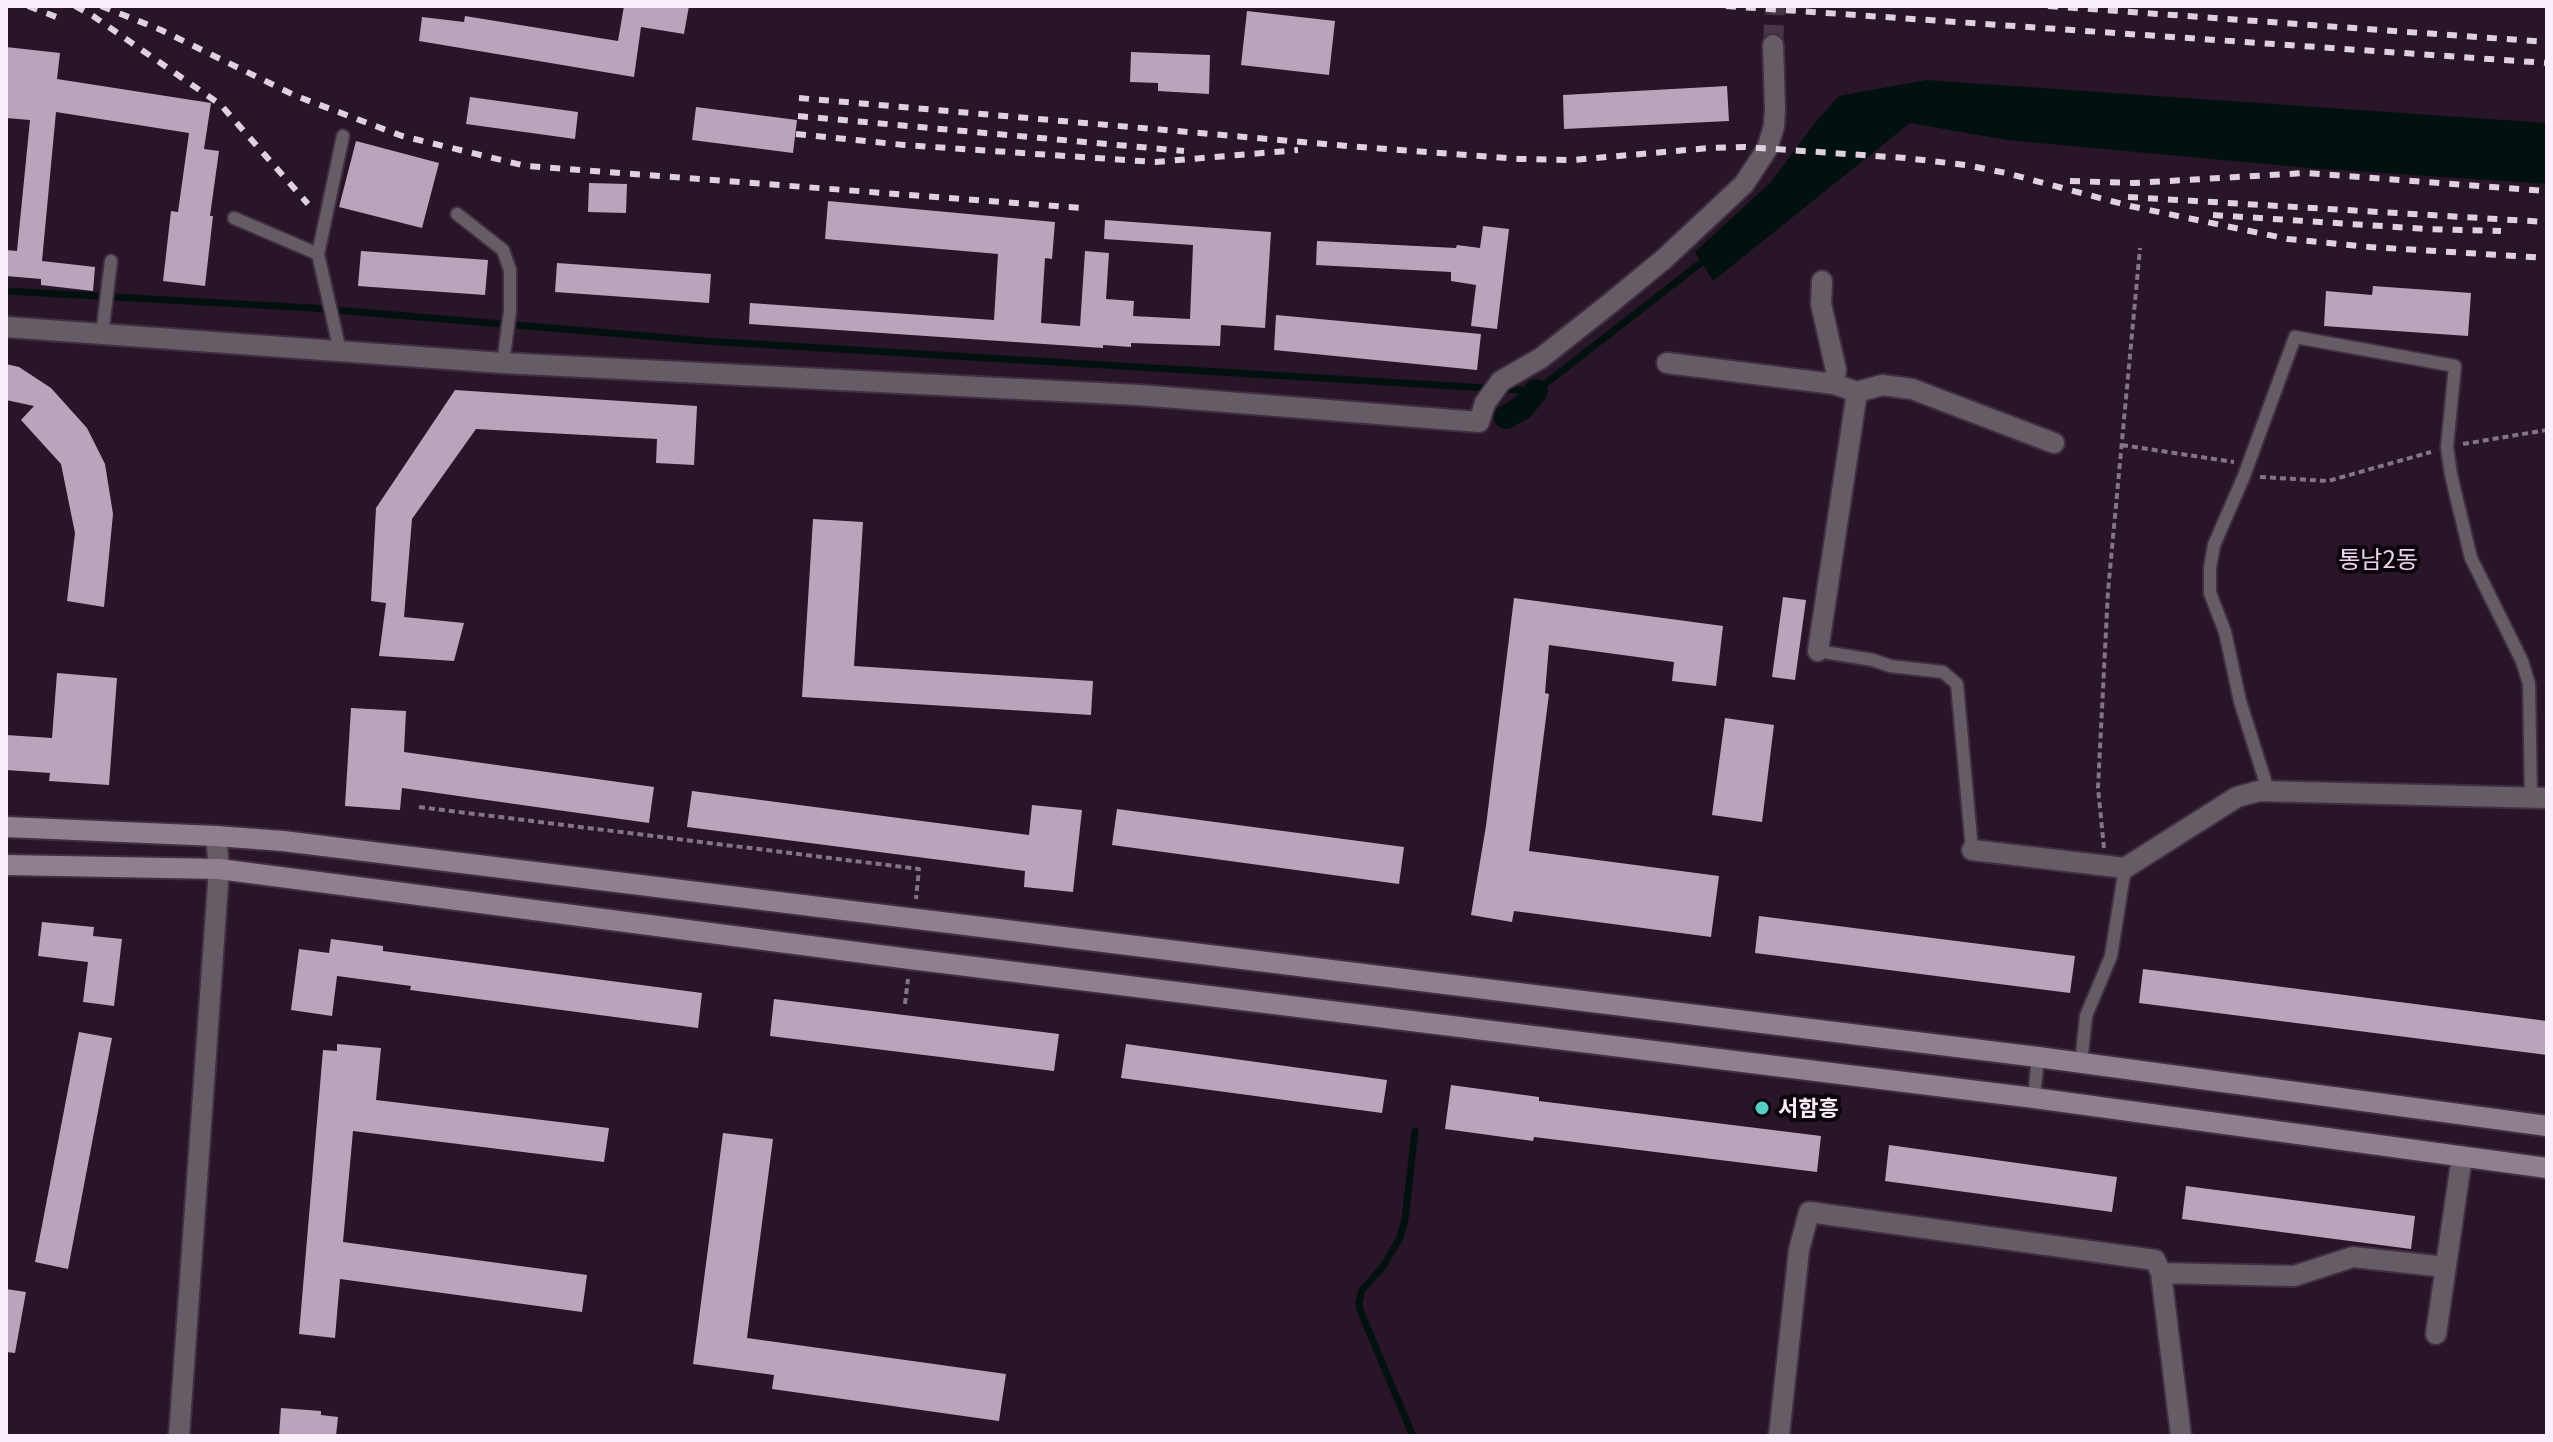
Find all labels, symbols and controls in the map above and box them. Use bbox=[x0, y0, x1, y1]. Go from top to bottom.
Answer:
district label: 통남2동 bbox=[2338, 545, 2418, 573]
place label: 서함흥 bbox=[1778, 1095, 1839, 1121]
marker: 서함흥 bbox=[1753, 1099, 1771, 1117]

